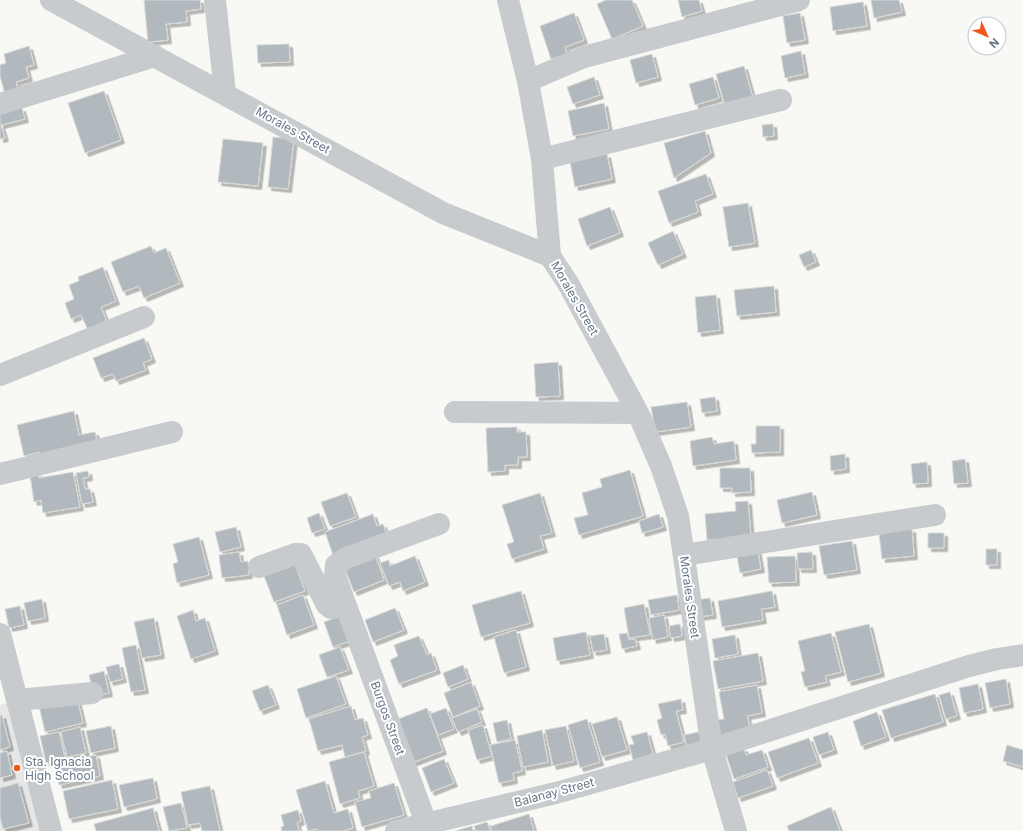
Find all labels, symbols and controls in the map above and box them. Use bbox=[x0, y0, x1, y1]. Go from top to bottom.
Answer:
north arrow bbox=[967, 16, 1007, 56]
text: N bbox=[986, 35, 1002, 51]
street label: Morales Street bbox=[253, 103, 333, 157]
street label: Morales Street bbox=[548, 258, 602, 338]
street label: Morales Street bbox=[677, 555, 703, 639]
street label: Burgos Street bbox=[368, 679, 408, 757]
place label: Sta. Ignacia High School bbox=[25, 754, 94, 783]
marker: Sta. Ignacia High School bbox=[12, 763, 22, 773]
street label: Balanay Street bbox=[513, 774, 596, 810]

